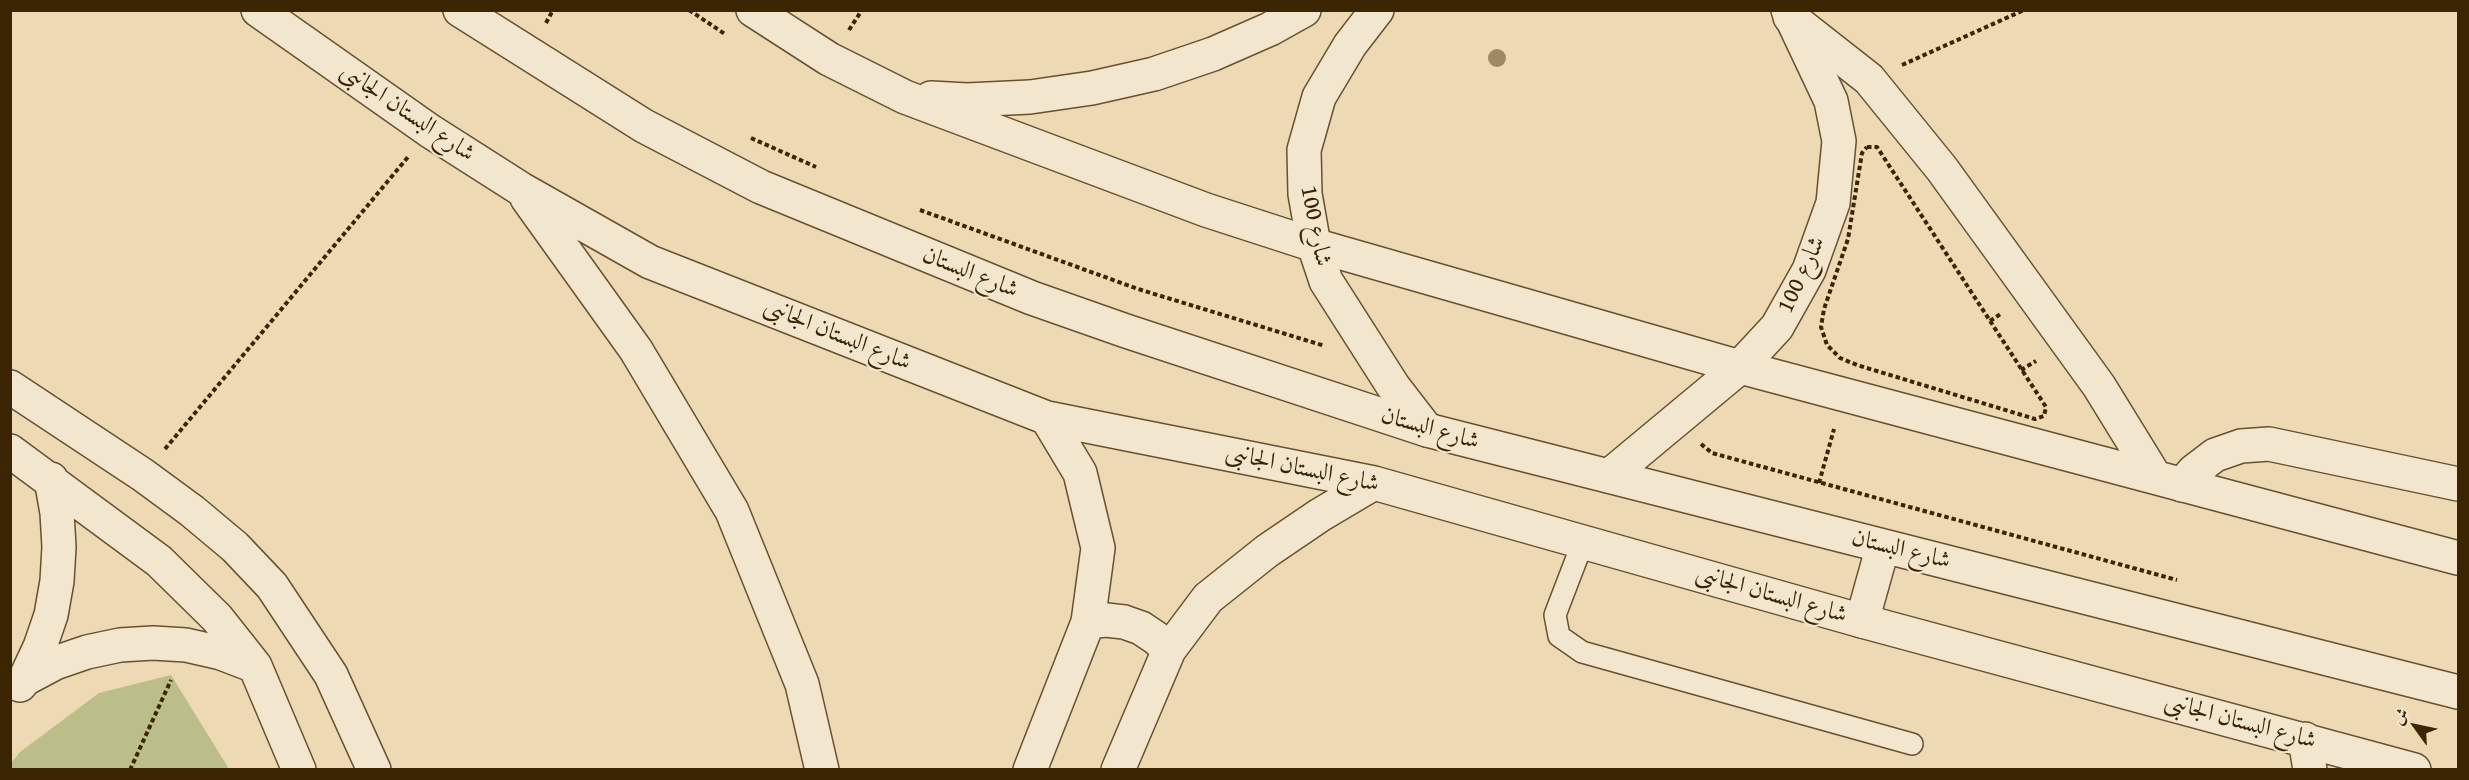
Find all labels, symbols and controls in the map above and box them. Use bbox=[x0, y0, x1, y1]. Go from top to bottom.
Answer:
street label: شارع البستان الجانبى bbox=[334, 57, 480, 169]
street label: شارع 100 bbox=[1293, 183, 1337, 269]
street label: شارع 100 bbox=[1772, 232, 1832, 318]
street label: شارع البستان bbox=[918, 241, 1022, 305]
street label: شارع البستان الجانبى bbox=[759, 292, 915, 378]
street label: شارع البستان bbox=[1378, 401, 1482, 457]
street label: شارع البستان الجانبى bbox=[1222, 439, 1382, 499]
street label: شارع البستان bbox=[1849, 524, 1953, 576]
street label: شارع البستان الجانبى bbox=[1692, 560, 1850, 630]
street label: شارع البستان الجانبى bbox=[2161, 688, 2319, 756]
north arrow bbox=[2385, 696, 2445, 756]
text: ش bbox=[2386, 703, 2414, 729]

